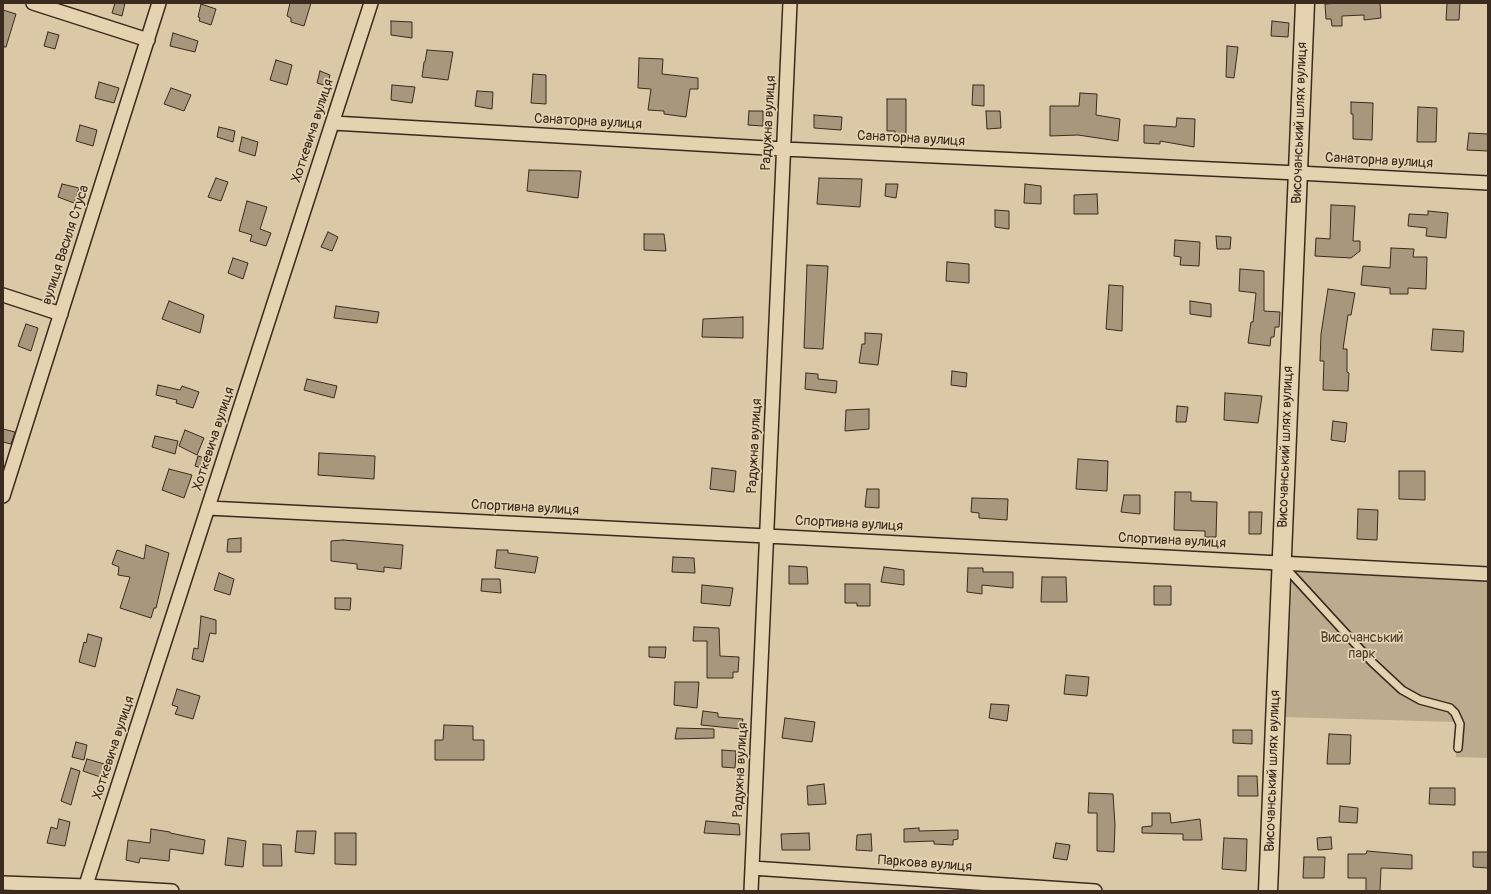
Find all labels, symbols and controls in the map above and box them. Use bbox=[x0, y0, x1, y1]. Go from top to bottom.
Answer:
street label: Височанський шлях вулиця bbox=[1289, 42, 1311, 204]
street label: Радужна вулиця bbox=[758, 75, 780, 171]
street label: Хоткевича вулиця bbox=[288, 77, 338, 185]
street label: Санаторна вулиця bbox=[534, 111, 642, 133]
street label: Санаторна вулиця bbox=[857, 128, 965, 150]
street label: Санаторна вулиця bbox=[1325, 150, 1433, 172]
street label: вулиця Василя Стуса bbox=[39, 183, 93, 307]
street label: Височанський шлях вулиця bbox=[1275, 366, 1297, 528]
street label: Хоткевича вулиця bbox=[189, 385, 239, 493]
street label: Радужна вулиця bbox=[744, 398, 766, 494]
street label: Спортивна вулиця bbox=[470, 497, 580, 519]
street label: Спортивна вулиця bbox=[794, 513, 904, 535]
street label: Спортивна вулиця bbox=[1117, 530, 1227, 552]
park label: Височанський парк bbox=[1320, 630, 1404, 662]
street label: Височанський шлях вулиця bbox=[1262, 690, 1284, 852]
street label: Хоткевича вулиця bbox=[89, 694, 139, 802]
street label: Радужна вулиця bbox=[730, 722, 752, 818]
street label: Паркова вулиця bbox=[877, 852, 973, 876]

